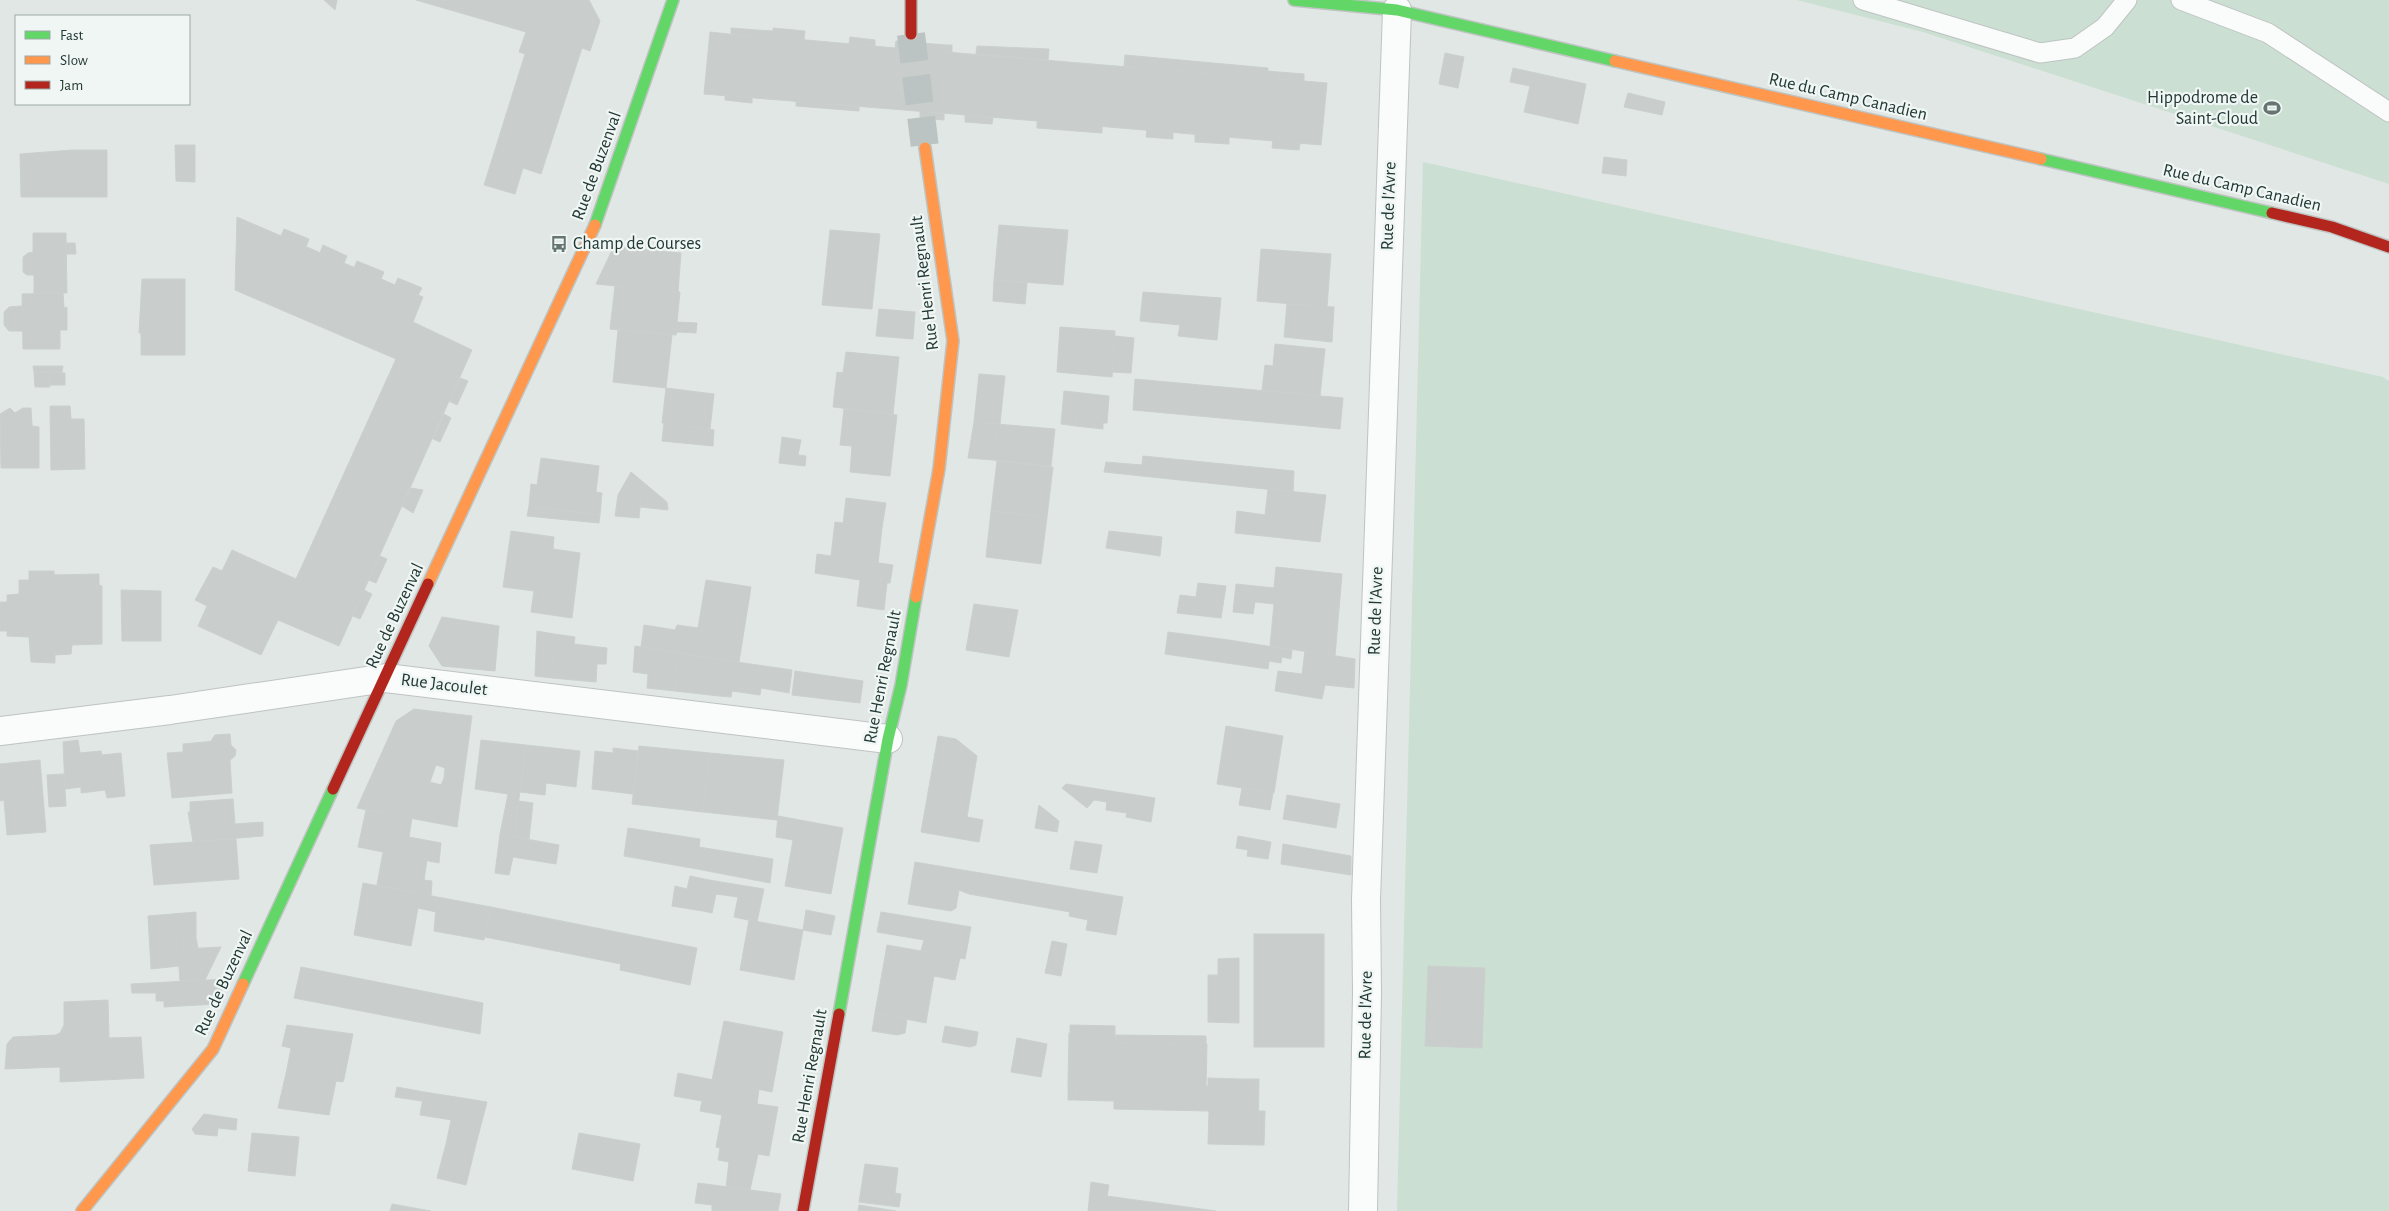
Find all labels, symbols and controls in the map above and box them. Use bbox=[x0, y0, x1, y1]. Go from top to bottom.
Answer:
legend bbox=[15, 15, 190, 105]
text: Fast bbox=[60, 28, 84, 43]
text: Slow bbox=[60, 53, 88, 68]
street label: Rue du Camp Canadien bbox=[1767, 70, 1929, 124]
text: Jam bbox=[60, 78, 83, 93]
place label: Hippodrome de Saint-Cloud bbox=[2147, 89, 2258, 128]
sports icon: Hippodrome de Saint-Cloud bbox=[2262, 98, 2282, 118]
street label: Rue de Buzenval bbox=[569, 109, 625, 223]
street label: Rue de l'Avre bbox=[1378, 161, 1400, 251]
street label: Rue du Camp Canadien bbox=[2161, 161, 2323, 215]
street label: Rue Henri Regnault bbox=[908, 214, 942, 351]
bus stop icon: Champ de Courses bbox=[549, 234, 569, 254]
place label: Champ de Courses bbox=[573, 235, 701, 253]
street label: Rue de Buzenval bbox=[363, 561, 427, 671]
street label: Rue de l'Avre bbox=[1365, 566, 1387, 656]
street label: Rue Henri Regnault bbox=[861, 608, 905, 745]
street label: Rue Jacoulet bbox=[400, 671, 489, 699]
street label: Rue de Buzenval bbox=[192, 928, 256, 1038]
street label: Rue de l'Avre bbox=[1356, 970, 1376, 1060]
street label: Rue Henri Regnault bbox=[789, 1007, 831, 1144]

